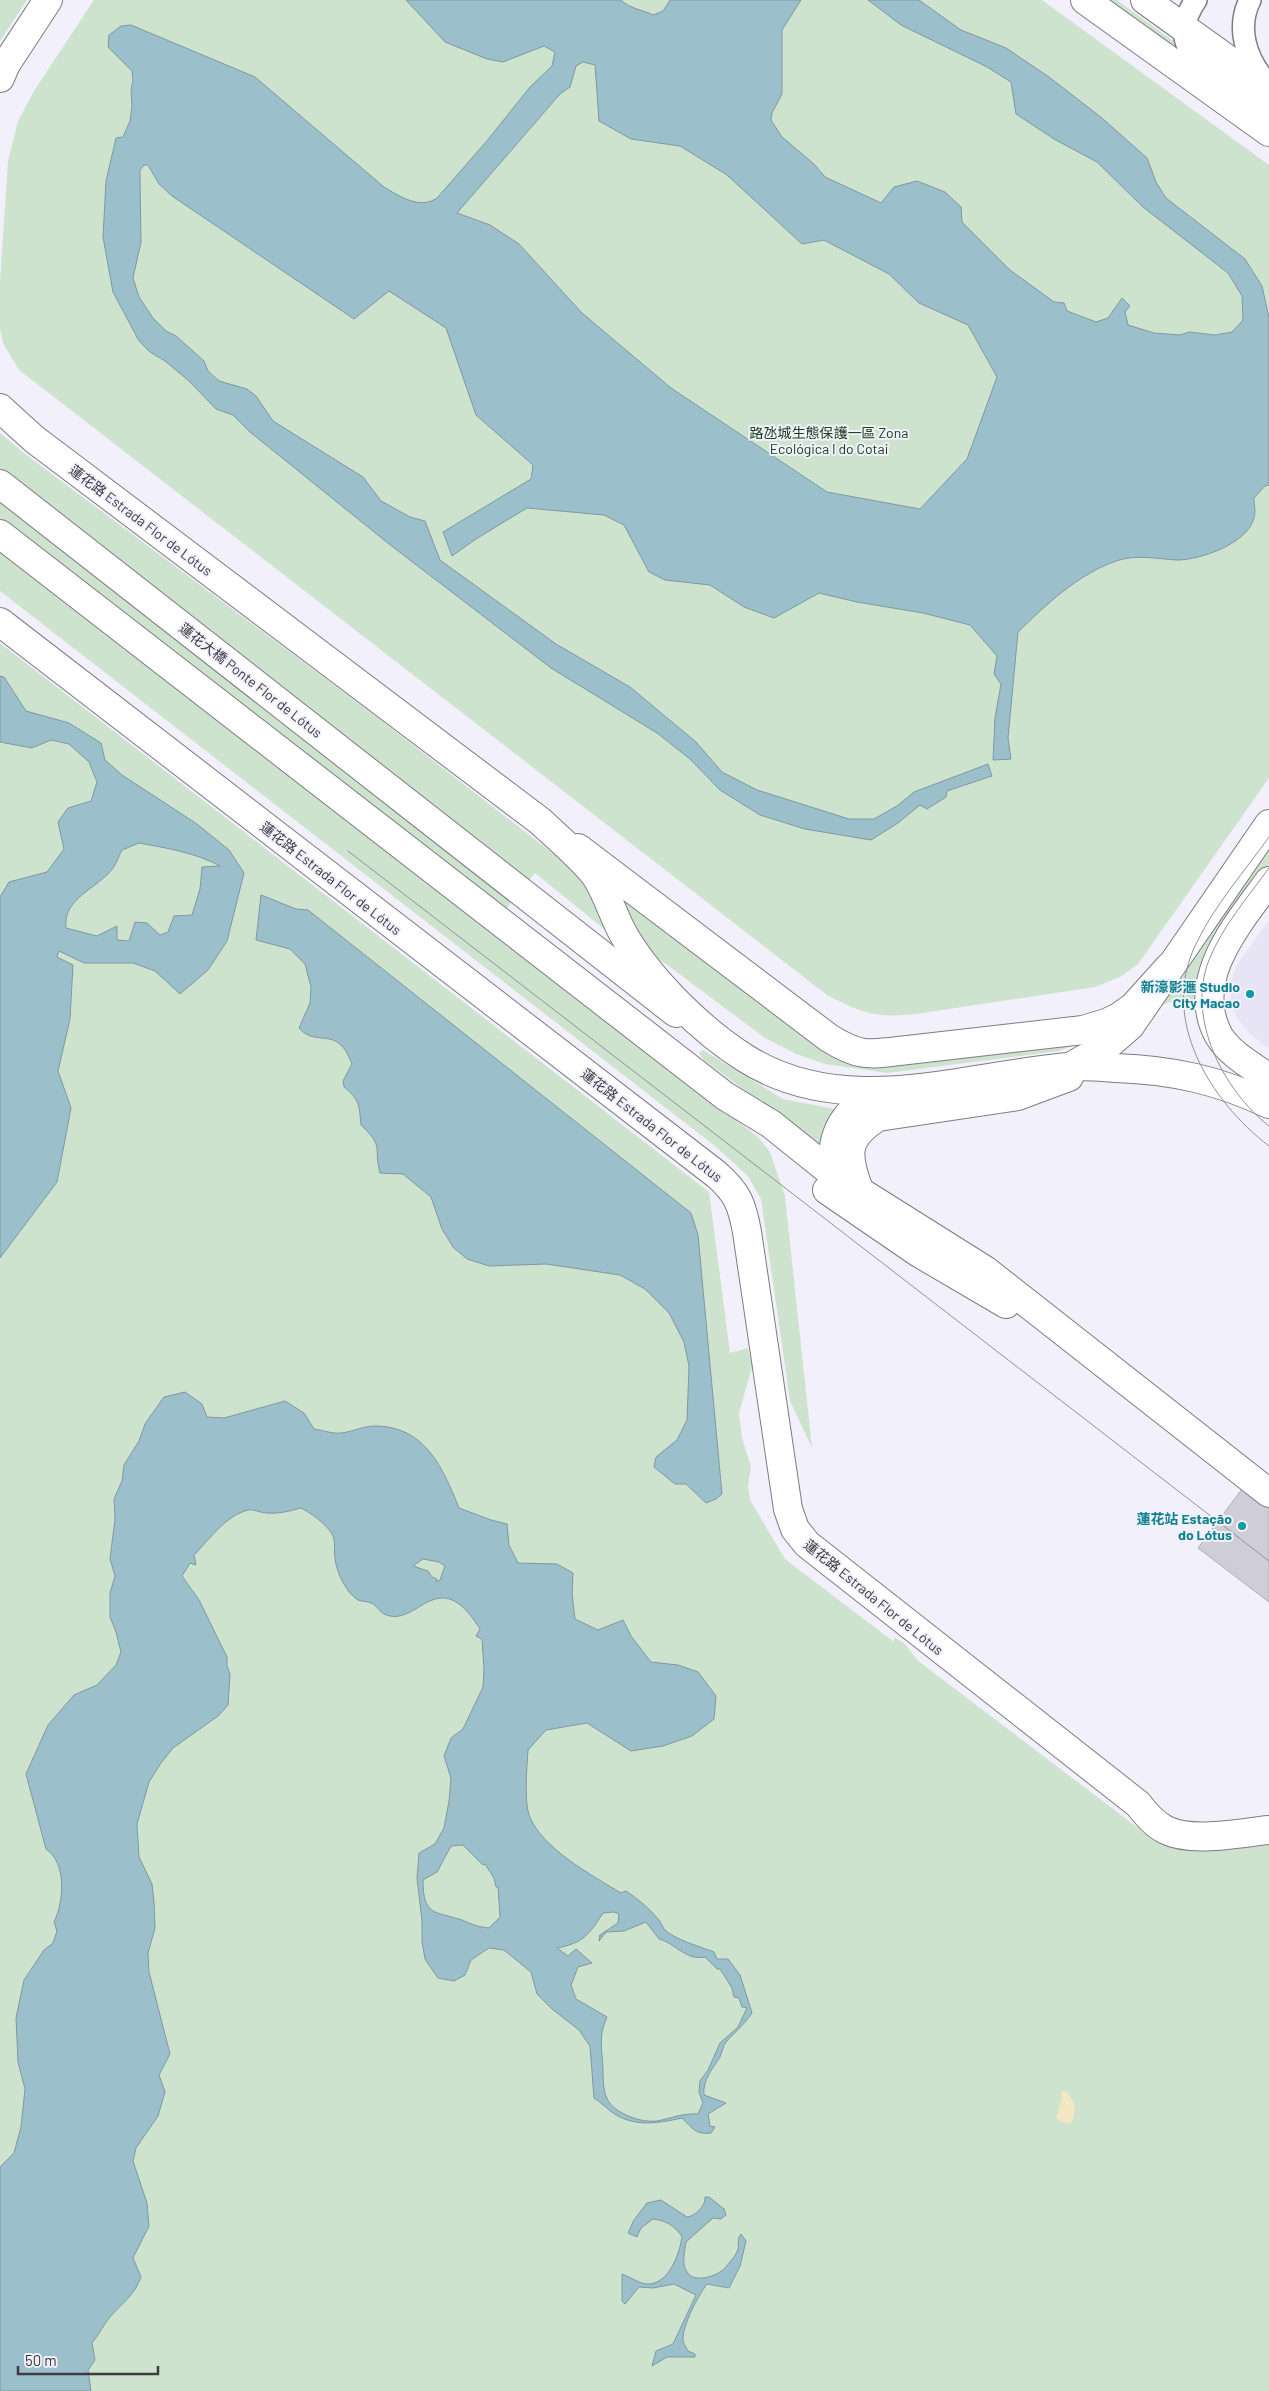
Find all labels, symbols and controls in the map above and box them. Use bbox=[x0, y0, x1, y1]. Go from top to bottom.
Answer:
park label: 路氹城生態保護一區 Zona Ecológica I do Cotai bbox=[750, 424, 908, 457]
street label: 蓮花路 Estrada Flor de Lótus bbox=[66, 461, 216, 579]
street label: 蓮花大橋 Ponte Flor de Lótus bbox=[176, 619, 326, 741]
street label: 蓮花路 Estrada Flor de Lótus bbox=[257, 818, 405, 938]
place label: 新濠影滙 Studio City Macao bbox=[1141, 978, 1240, 1011]
marker: 新濠影滙 Studio City Macao bbox=[1244, 988, 1256, 1000]
street label: 蓮花路 Estrada Flor de Lótus bbox=[578, 1065, 726, 1185]
place label: 蓮花站 Estação do Lótus bbox=[1137, 1510, 1232, 1543]
marker: 蓮花站 Estação do Lótus bbox=[1236, 1520, 1248, 1532]
street label: 蓮花路 Estrada Flor de Lótus bbox=[801, 1536, 947, 1659]
scale bar bbox=[18, 2344, 158, 2376]
text: 50 m bbox=[25, 2351, 57, 2369]

